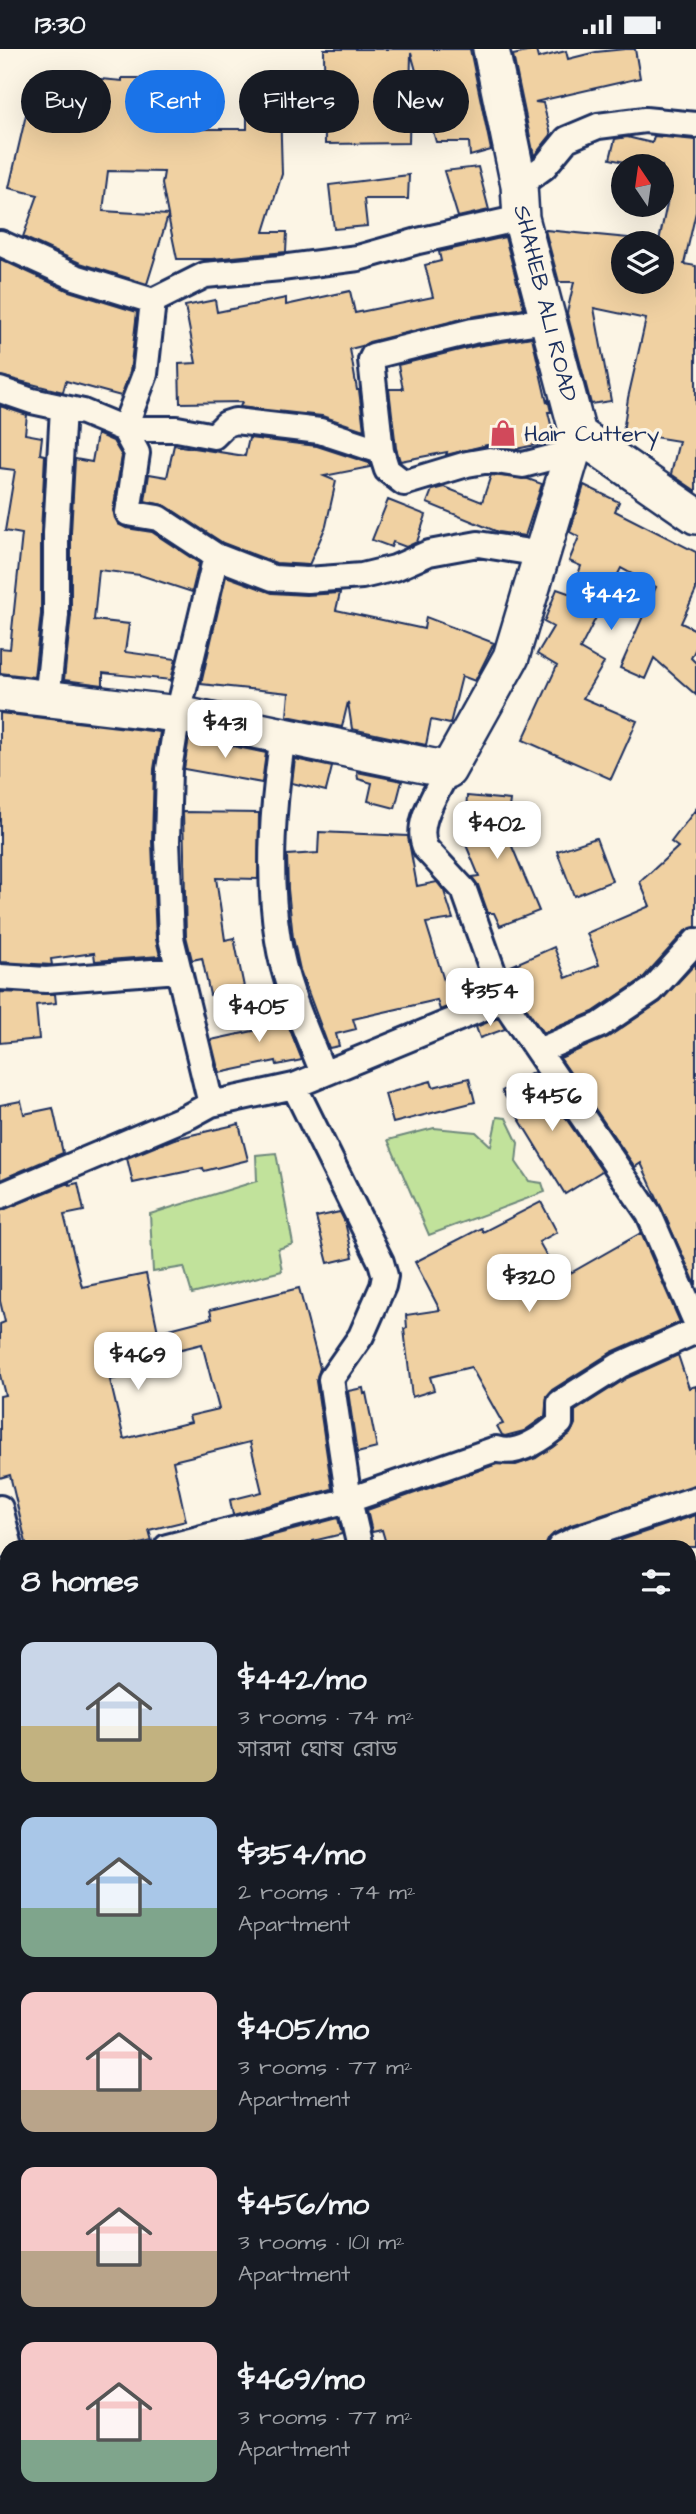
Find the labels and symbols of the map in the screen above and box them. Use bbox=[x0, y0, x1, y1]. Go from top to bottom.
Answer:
north arrow bbox=[611, 154, 674, 217]
street label: SHAHEB ALI ROAD bbox=[505, 202, 585, 405]
shop icon: Hair Cuttery bbox=[488, 418, 518, 448]
place label: Hair Cuttery bbox=[524, 418, 660, 451]
pin: $442 bbox=[570, 573, 652, 632]
pin: $431 bbox=[184, 701, 266, 760]
pin: $402 bbox=[456, 801, 538, 861]
pin: $354 bbox=[449, 969, 531, 1028]
pin: $405 bbox=[218, 985, 300, 1044]
pin: $456 bbox=[511, 1073, 593, 1133]
pin: $320 bbox=[488, 1255, 570, 1314]
pin: $469 bbox=[97, 1333, 179, 1392]

